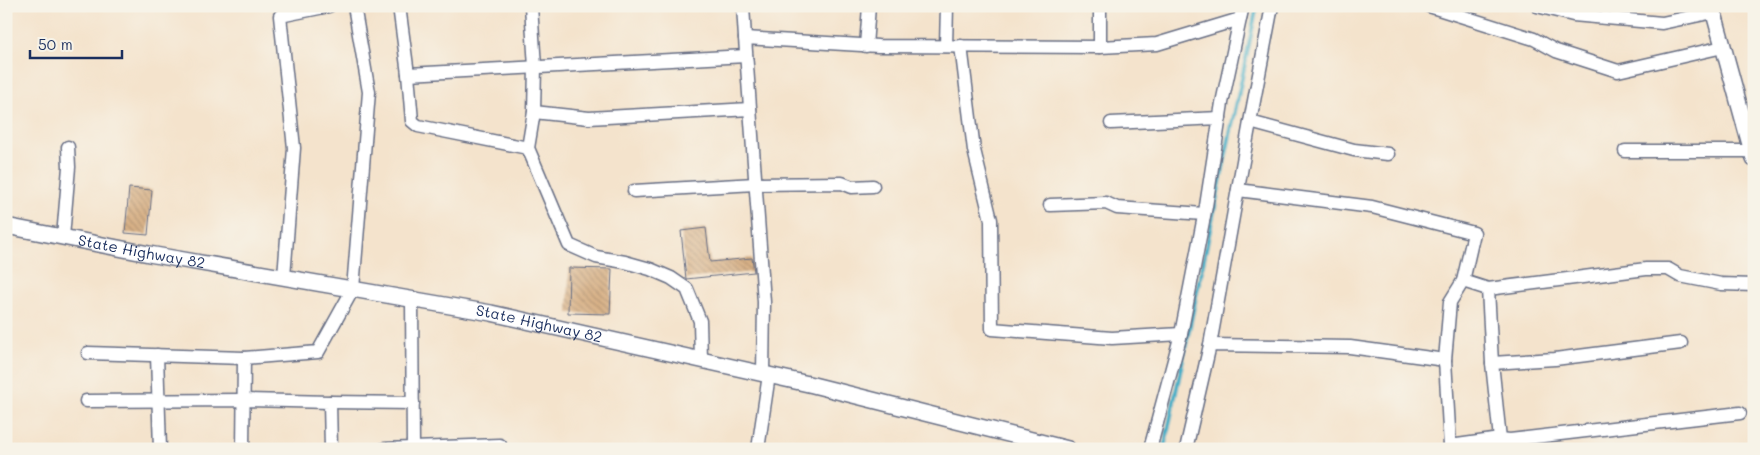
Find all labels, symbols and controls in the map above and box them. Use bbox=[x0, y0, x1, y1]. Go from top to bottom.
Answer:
scale bar bbox=[30, 28, 122, 60]
text: 50 m bbox=[38, 34, 73, 54]
street label: State Highway 82 bbox=[77, 229, 207, 272]
street label: State Highway 82 bbox=[475, 300, 604, 347]

